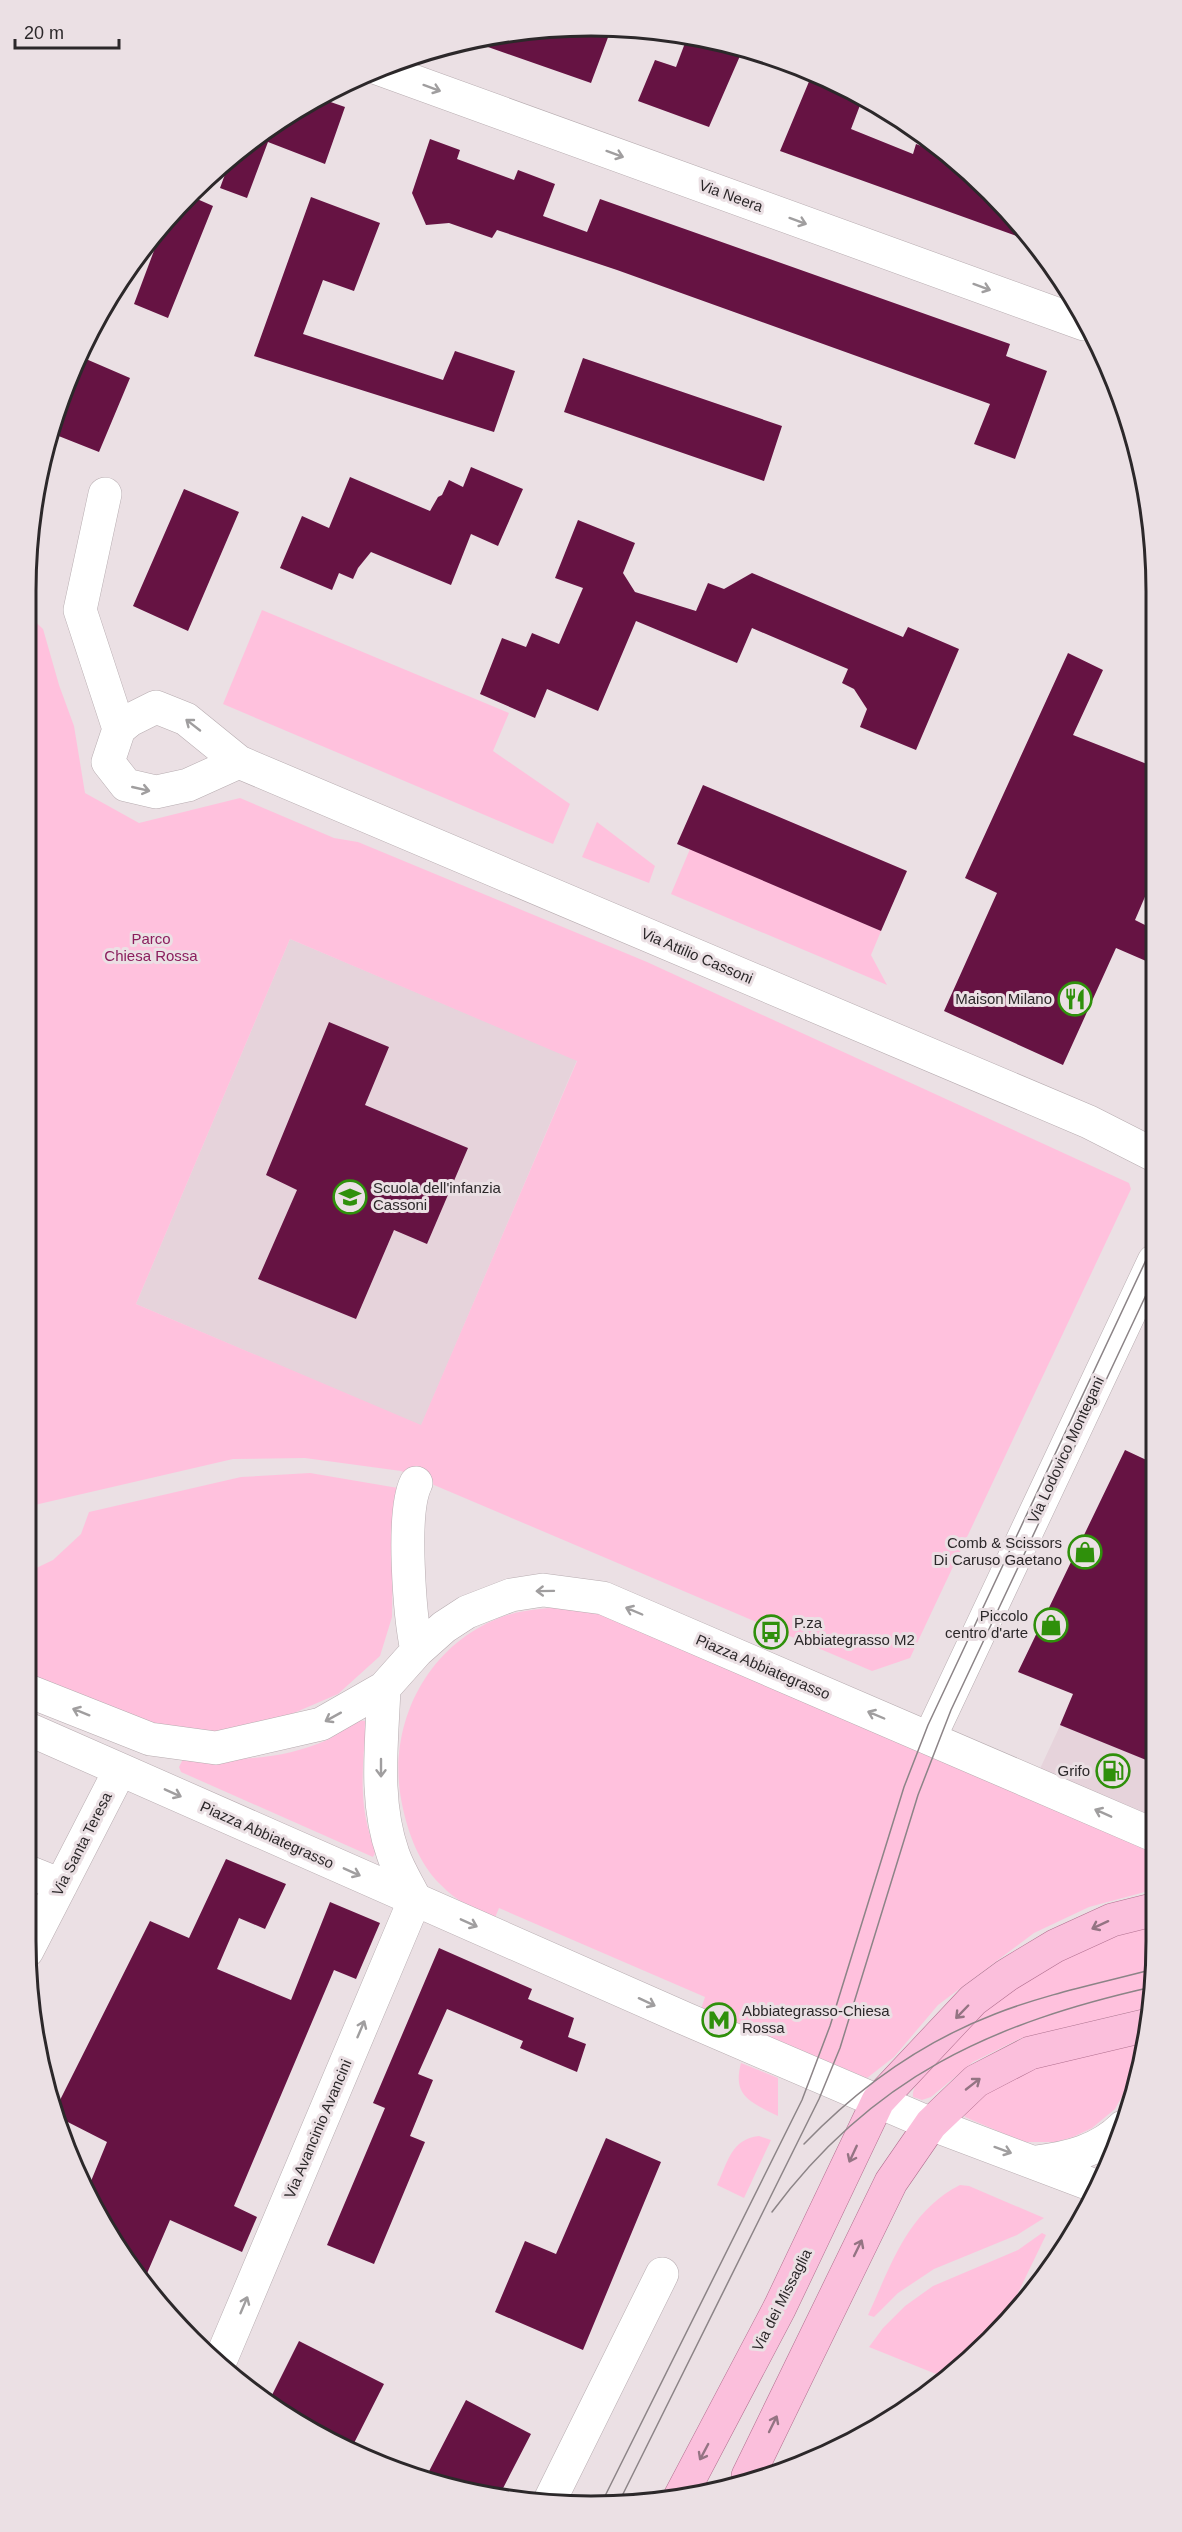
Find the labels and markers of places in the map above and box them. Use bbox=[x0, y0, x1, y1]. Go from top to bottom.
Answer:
restaurant icon: Maison Milano bbox=[1057, 981, 1093, 1017]
place label: Maison Milano bbox=[955, 990, 1052, 1007]
school or university icon: Scuola dell'infanzia Cassoni bbox=[332, 1179, 368, 1215]
place label: Scuola dell'infanzia Cassoni bbox=[373, 1179, 502, 1213]
place label: Comb & Scissors Di Caruso Gaetano bbox=[934, 1534, 1062, 1568]
shop icon: Comb & Scissors Di Caruso Gaetano bbox=[1067, 1534, 1103, 1570]
place label: Piccolo centro d'arte bbox=[945, 1607, 1028, 1641]
shop icon: Piccolo centro d'arte bbox=[1033, 1607, 1069, 1643]
bus stop icon: P.za Abbiategrasso M2 bbox=[753, 1614, 789, 1650]
place label: P.za Abbiategrasso M2 bbox=[794, 1614, 915, 1648]
fuel station icon: Grifo bbox=[1095, 1753, 1131, 1789]
place label: Grifo bbox=[1057, 1762, 1090, 1779]
metro station icon: Abbiategrasso-Chiesa Rossa bbox=[701, 2002, 737, 2038]
place label: Abbiategrasso-Chiesa Rossa bbox=[742, 2002, 890, 2036]

